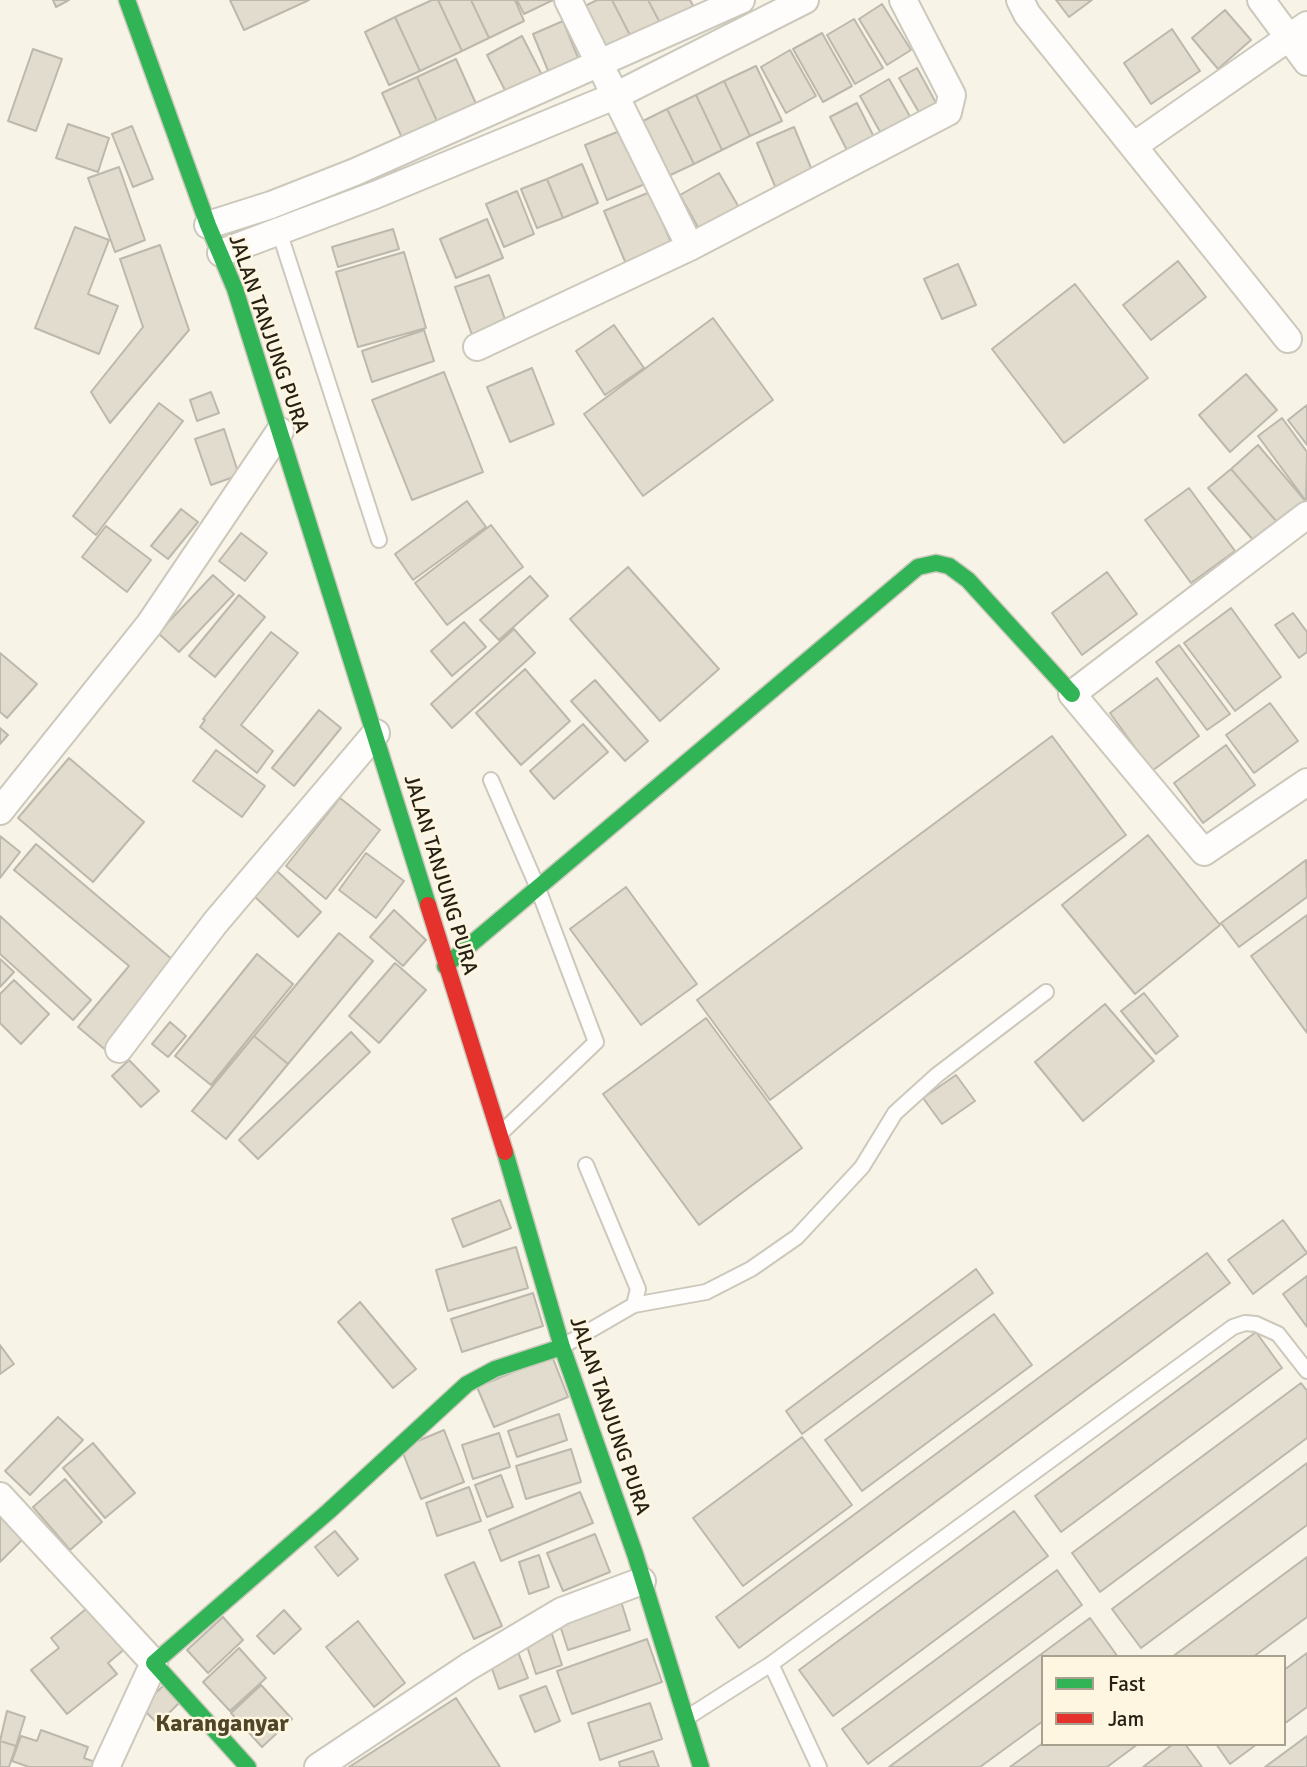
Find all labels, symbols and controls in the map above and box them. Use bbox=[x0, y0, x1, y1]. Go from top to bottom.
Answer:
street label: JALAN TANJUNG PURA bbox=[222, 232, 314, 436]
street label: JALAN TANJUNG PURA bbox=[398, 772, 482, 978]
street label: JALAN TANJUNG PURA bbox=[563, 1314, 655, 1518]
legend bbox=[1041, 1655, 1286, 1746]
text: Fast bbox=[1108, 1671, 1145, 1697]
text: Jam bbox=[1108, 1706, 1144, 1732]
district label: Karanganyar bbox=[155, 1711, 289, 1739]

